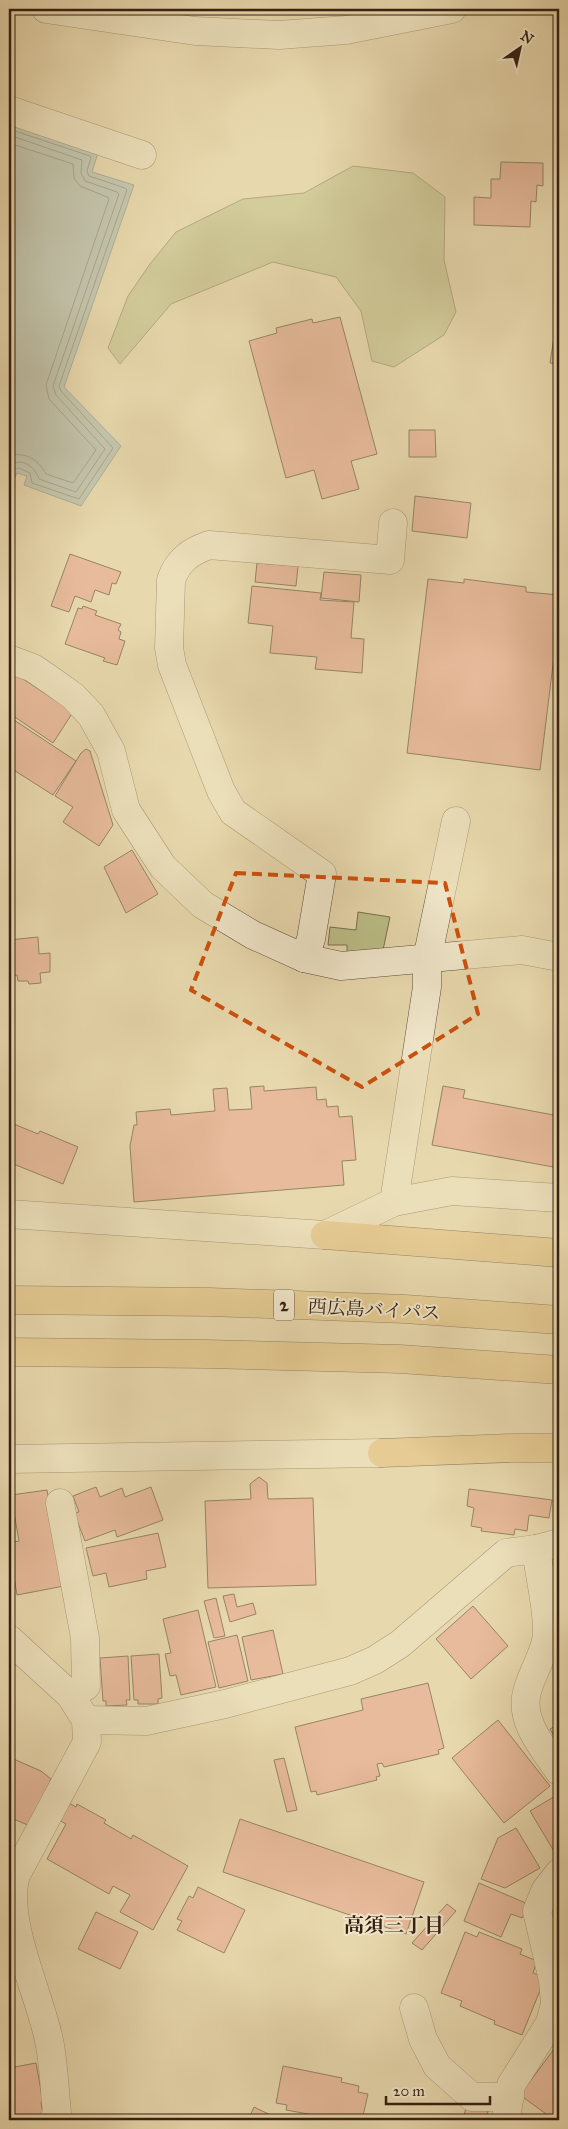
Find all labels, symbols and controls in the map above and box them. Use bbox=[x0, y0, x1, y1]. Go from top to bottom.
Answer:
north arrow bbox=[496, 22, 546, 72]
text: N bbox=[517, 27, 537, 48]
road number: 2 bbox=[274, 1290, 294, 1320]
street label: 西広島バイパス bbox=[307, 1295, 441, 1324]
district label: 高須三丁目 bbox=[344, 1913, 444, 1937]
scale bar bbox=[386, 2074, 489, 2106]
text: 20 m bbox=[393, 2082, 425, 2100]

